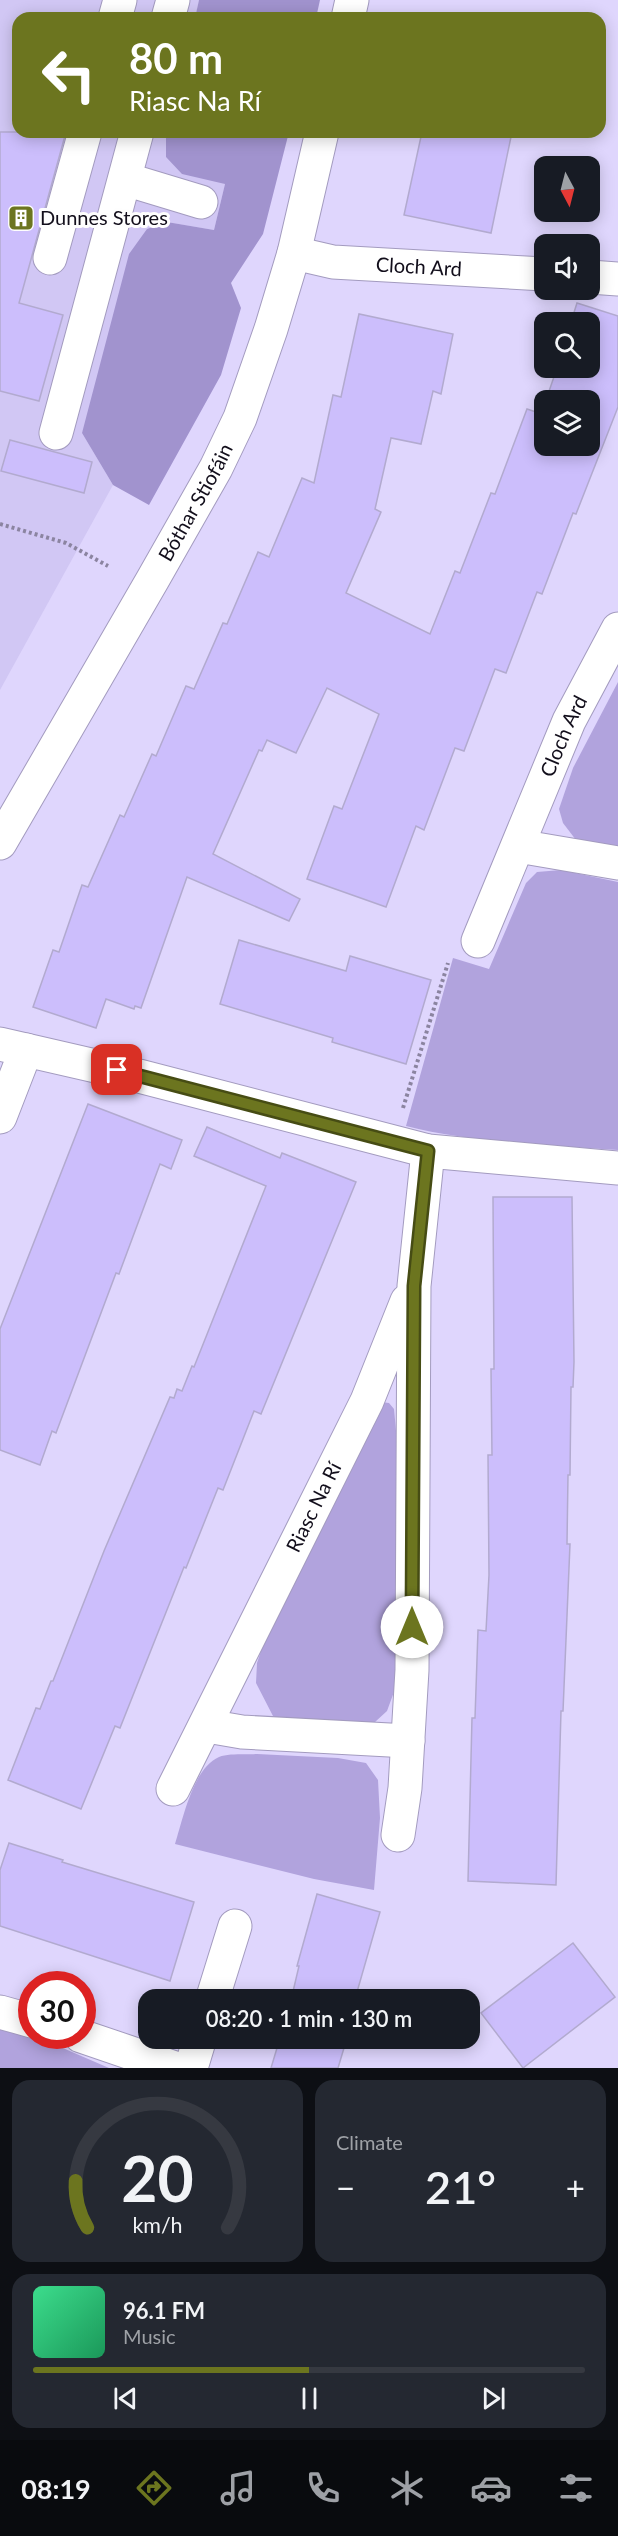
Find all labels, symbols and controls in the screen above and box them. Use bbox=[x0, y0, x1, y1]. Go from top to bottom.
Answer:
text: 80 m bbox=[129, 33, 223, 83]
icon: left bbox=[30, 36, 108, 114]
text: Riasc Na Rí bbox=[129, 84, 261, 117]
north arrow bbox=[534, 156, 600, 222]
map controls bbox=[534, 156, 600, 456]
building icon: Dunnes Stores bbox=[6, 203, 36, 233]
place label: Dunnes Stores bbox=[40, 205, 168, 229]
button: sound bbox=[534, 234, 600, 300]
street label: Cloch Ard bbox=[375, 251, 463, 280]
button: search bbox=[534, 312, 600, 378]
button: layers bbox=[534, 390, 600, 456]
street label: Bóthar Stiofáin bbox=[153, 439, 237, 565]
street label: Cloch Ard bbox=[534, 691, 591, 780]
pin bbox=[91, 1044, 142, 1095]
icon: arrive bbox=[100, 1053, 133, 1086]
street label: Riasc Na Rí bbox=[280, 1457, 346, 1556]
position arrow bbox=[380, 1595, 444, 1659]
speed limit sign: 30 bbox=[18, 1971, 96, 2049]
text: 08:20 · 1 min · 130 m bbox=[206, 2005, 412, 2032]
text: Climate bbox=[336, 2130, 403, 2154]
text: 20 bbox=[121, 2140, 194, 2215]
text: 21° bbox=[425, 2160, 496, 2214]
text: − bbox=[336, 2167, 355, 2207]
text: + bbox=[566, 2167, 585, 2207]
text: km/h bbox=[132, 2212, 183, 2238]
text: 96.1 FM bbox=[123, 2297, 205, 2324]
text: Music bbox=[123, 2324, 176, 2348]
icon: previous bbox=[109, 2382, 142, 2415]
icon: pause bbox=[293, 2382, 326, 2415]
icon: next bbox=[477, 2382, 510, 2415]
icon: directions bbox=[133, 2467, 175, 2509]
icon: music bbox=[217, 2467, 259, 2509]
icon: phone bbox=[302, 2467, 344, 2509]
icon: climate bbox=[386, 2467, 428, 2509]
icon: car bbox=[470, 2467, 512, 2509]
icon: filters bbox=[555, 2467, 597, 2509]
text: 08:19 bbox=[21, 2472, 91, 2505]

